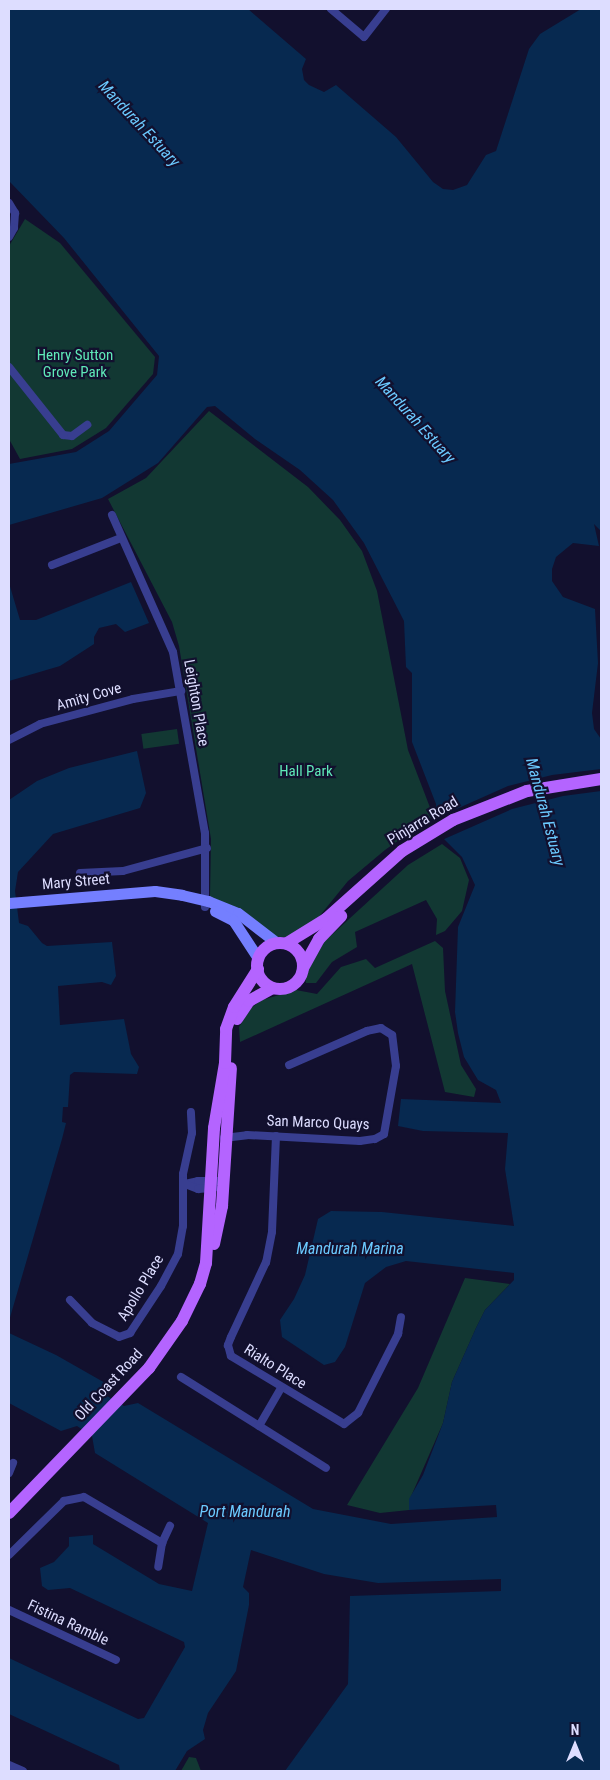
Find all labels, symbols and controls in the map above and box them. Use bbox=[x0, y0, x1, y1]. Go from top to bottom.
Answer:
water label: Mandurah Estuary bbox=[94, 77, 184, 171]
park label: Henry Sutton Grove Park bbox=[37, 346, 113, 381]
water label: Mandurah Estuary bbox=[371, 373, 459, 467]
street label: Leighton Place bbox=[180, 658, 212, 748]
street label: Amity Cove bbox=[54, 679, 124, 715]
water label: Mandurah Estuary bbox=[521, 756, 569, 868]
park label: Hall Park bbox=[279, 763, 333, 781]
street label: Pinjarra Road bbox=[384, 793, 462, 849]
street label: Mary Street bbox=[41, 870, 111, 894]
street label: San Marco Quays bbox=[266, 1112, 370, 1134]
water label: Mandurah Marina bbox=[296, 1239, 404, 1259]
street label: Apollo Place bbox=[114, 1252, 168, 1324]
street label: Rialto Place bbox=[240, 1341, 310, 1393]
street label: Old Coast Road bbox=[71, 1345, 147, 1425]
water label: Port Mandurah bbox=[200, 1502, 290, 1522]
street label: Fistina Ramble bbox=[25, 1596, 111, 1650]
north arrow bbox=[550, 1720, 600, 1770]
text: N bbox=[571, 1722, 579, 1738]

